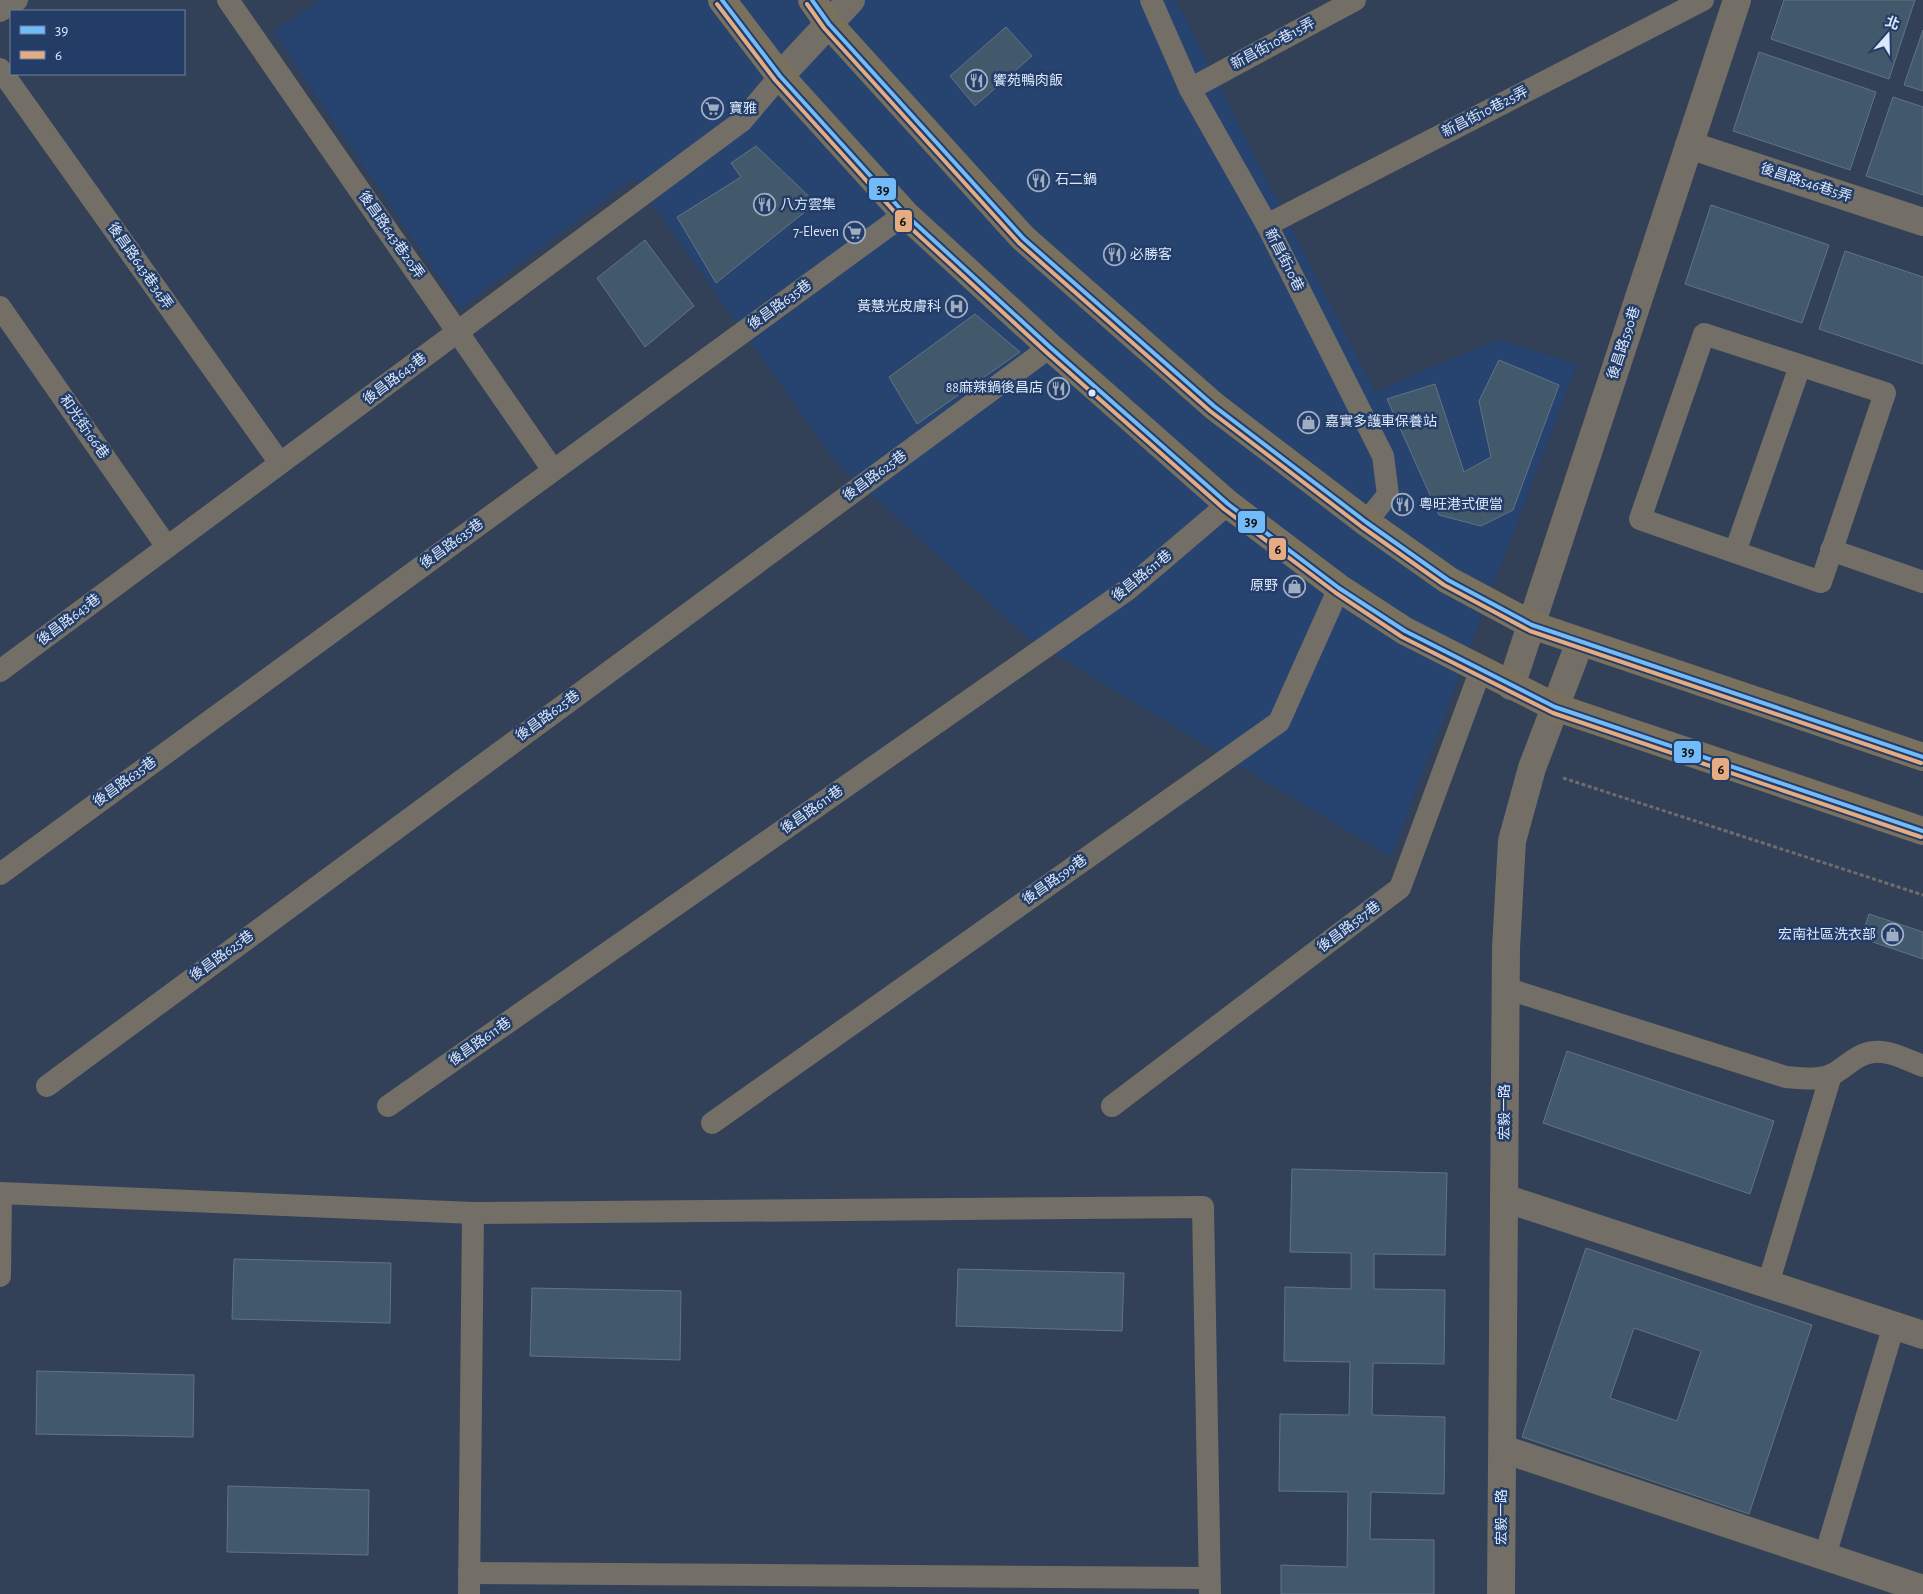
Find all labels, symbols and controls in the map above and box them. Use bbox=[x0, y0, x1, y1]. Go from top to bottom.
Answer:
legend bbox=[10, 10, 185, 75]
north arrow bbox=[1863, 10, 1913, 60]
text: 北 bbox=[1883, 14, 1901, 33]
street label: 新昌街10巷15弄 bbox=[1228, 15, 1317, 72]
text: 39 bbox=[55, 23, 68, 38]
text: 6 bbox=[55, 48, 62, 63]
restaurant icon: 饗苑鴨肉飯 bbox=[965, 69, 989, 93]
place label: 饗苑鴨肉飯 bbox=[993, 73, 1063, 88]
street label: 新昌街10巷25弄 bbox=[1439, 83, 1530, 140]
supermarket icon: 寶雅 bbox=[701, 97, 725, 121]
place label: 寶雅 bbox=[729, 101, 757, 116]
street label: 後昌路546巷5弄 bbox=[1759, 161, 1854, 204]
restaurant icon: 石二鍋 bbox=[1027, 168, 1051, 192]
place label: 石二鍋 bbox=[1055, 172, 1097, 187]
line badge: 39 bbox=[868, 177, 897, 201]
text: 39 bbox=[877, 183, 890, 197]
street label: 後昌路643巷20弄 bbox=[356, 188, 427, 281]
restaurant icon: 八方雲集 bbox=[752, 193, 776, 217]
place label: 八方雲集 bbox=[780, 197, 836, 212]
line badge: 6 bbox=[894, 209, 913, 233]
text: 6 bbox=[900, 215, 907, 229]
street label: 後昌路643巷34弄 bbox=[105, 220, 176, 312]
supermarket icon: 7-Eleven bbox=[843, 220, 867, 244]
place label: 7-Eleven bbox=[793, 225, 839, 239]
street label: 新昌街10巷 bbox=[1262, 226, 1307, 294]
restaurant icon: 必勝客 bbox=[1102, 243, 1126, 267]
place label: 必勝客 bbox=[1130, 246, 1172, 262]
street label: 後昌路635巷 bbox=[745, 277, 814, 332]
hospital icon: 黃慧光皮膚科 bbox=[945, 295, 969, 319]
place label: 黃慧光皮膚科 bbox=[857, 299, 941, 314]
street label: 後昌路590巷 bbox=[1605, 304, 1642, 381]
street label: 後昌路643巷 bbox=[360, 350, 429, 407]
restaurant icon: 88麻辣鍋後昌店 bbox=[1047, 376, 1071, 400]
place label: 88麻辣鍋後昌店 bbox=[946, 379, 1043, 395]
unlabelled marker bbox=[1087, 388, 1097, 398]
street label: 和光街166巷 bbox=[57, 392, 112, 461]
shop icon: 嘉實多護車保養站 bbox=[1297, 410, 1321, 434]
place label: 嘉實多護車保養站 bbox=[1325, 413, 1437, 429]
street label: 後昌路625巷 bbox=[840, 448, 909, 504]
restaurant icon: 粵旺港式便當 bbox=[1391, 493, 1415, 517]
place label: 粵旺港式便當 bbox=[1419, 497, 1503, 512]
line badge: 39 bbox=[1237, 510, 1266, 534]
text: 39 bbox=[1245, 515, 1258, 529]
street label: 後昌路635巷 bbox=[417, 516, 486, 571]
line badge: 6 bbox=[1268, 537, 1287, 561]
text: 6 bbox=[1275, 543, 1282, 557]
street label: 後昌路611巷 bbox=[1109, 547, 1174, 604]
shop icon: 原野 bbox=[1282, 574, 1306, 598]
place label: 原野 bbox=[1250, 578, 1278, 593]
street label: 後昌路643巷 bbox=[34, 591, 103, 648]
street label: 後昌路625巷 bbox=[513, 688, 582, 744]
line badge: 39 bbox=[1673, 740, 1702, 764]
text: 39 bbox=[1682, 745, 1695, 759]
street label: 後昌路635巷 bbox=[90, 754, 159, 809]
line badge: 6 bbox=[1711, 757, 1730, 781]
text: 6 bbox=[1718, 763, 1725, 777]
street label: 後昌路611巷 bbox=[778, 783, 846, 836]
street label: 後昌路599巷 bbox=[1020, 852, 1090, 907]
street label: 後昌路587巷 bbox=[1315, 898, 1383, 955]
shop icon: 宏南社區洗衣部 bbox=[1880, 923, 1904, 947]
place label: 宏南社區洗衣部 bbox=[1778, 927, 1876, 942]
street label: 後昌路625巷 bbox=[187, 928, 256, 984]
street label: 後昌路611巷 bbox=[446, 1015, 514, 1068]
street label: 宏毅一路 bbox=[1497, 1084, 1512, 1140]
street label: 宏毅一路 bbox=[1494, 1489, 1509, 1545]

